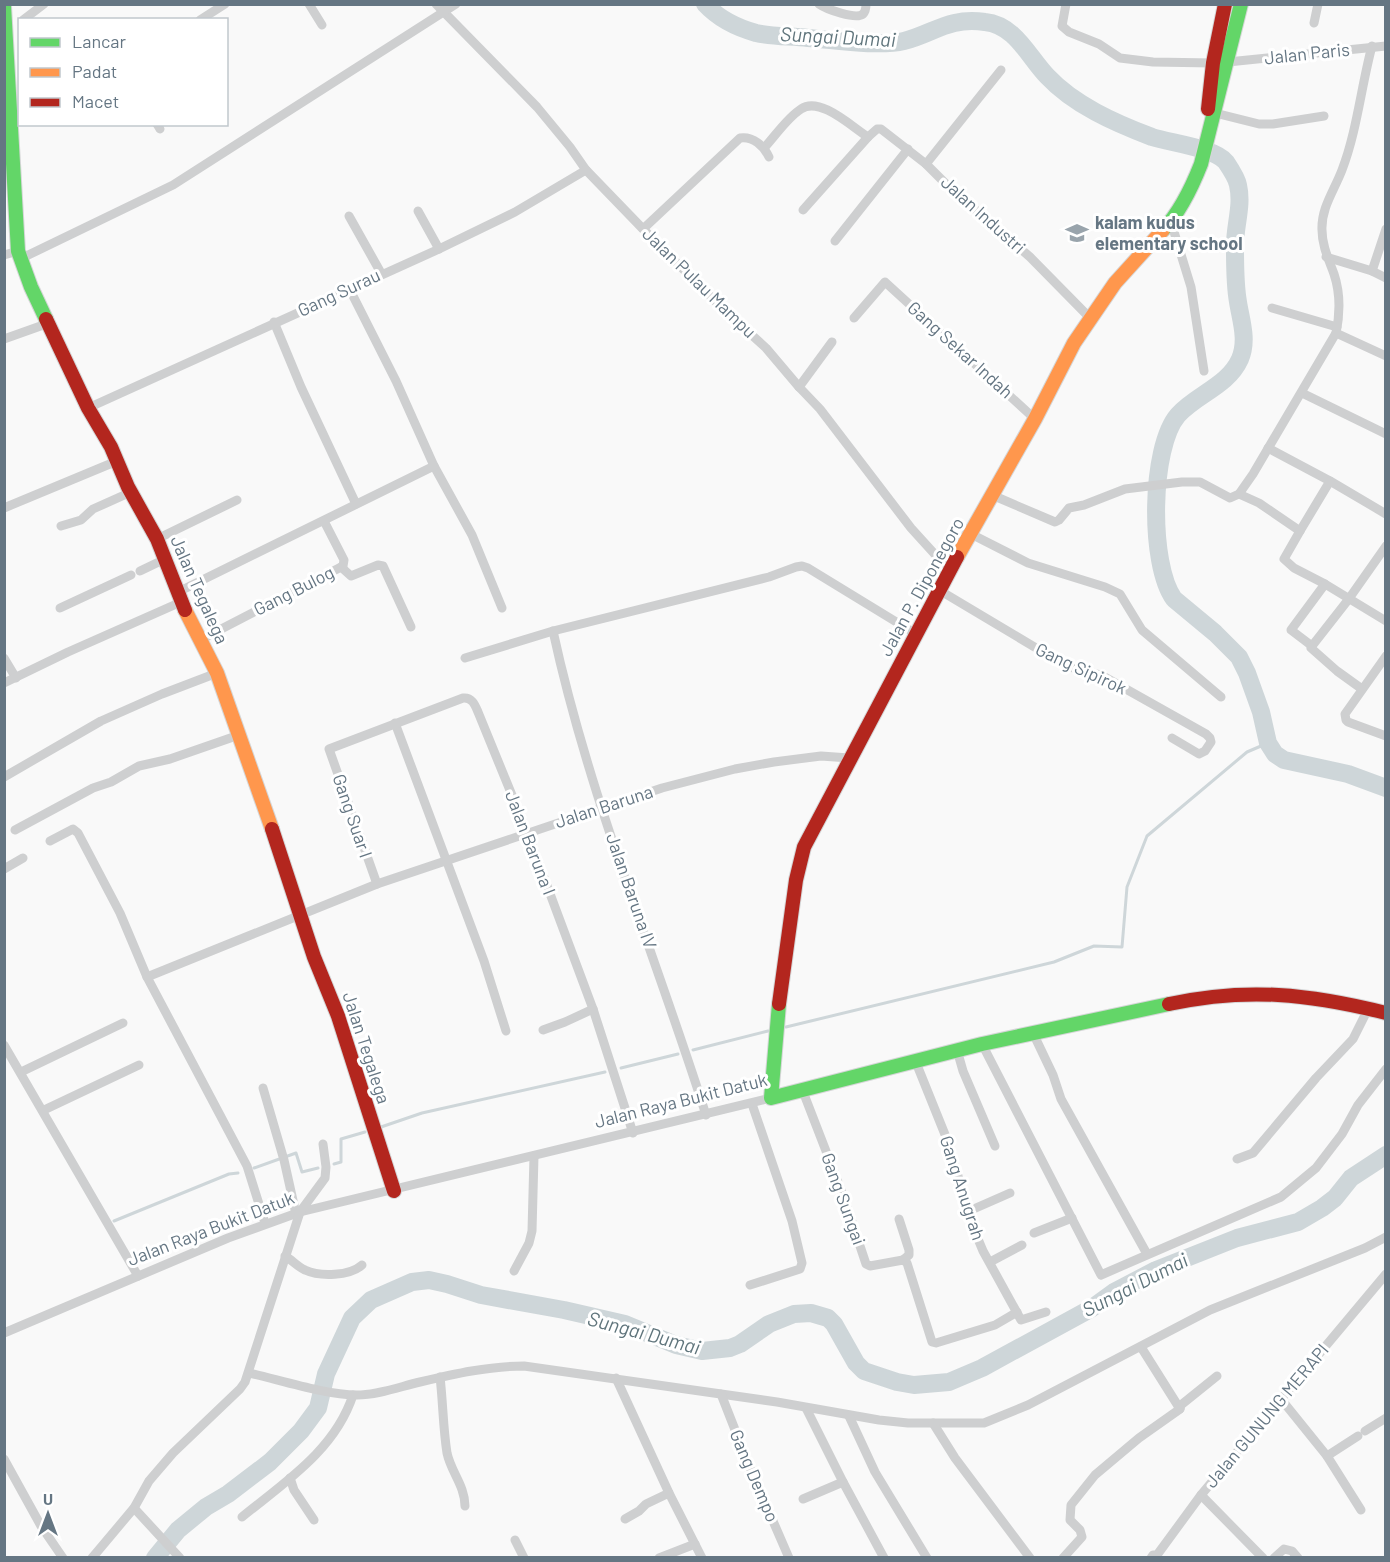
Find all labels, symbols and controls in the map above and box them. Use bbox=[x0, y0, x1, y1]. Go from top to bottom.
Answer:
legend bbox=[18, 18, 228, 126]
water label: Sungai Dumai bbox=[780, 21, 896, 51]
text: Lancar bbox=[72, 30, 127, 52]
street label: Jalan Paris bbox=[1263, 38, 1351, 68]
text: Padat bbox=[72, 60, 117, 82]
text: Macet bbox=[72, 90, 119, 112]
street label: Jalan Industri bbox=[937, 171, 1031, 258]
place label: kalam kudus elementary school bbox=[1095, 211, 1243, 254]
school or university icon: kalam kudus elementary school bbox=[1064, 220, 1090, 246]
street label: Jalan Pulau Mampu bbox=[638, 222, 761, 342]
street label: Gang Surau bbox=[294, 263, 383, 321]
street label: Gang Sekar Indah bbox=[903, 296, 1018, 402]
street label: Jalan P. Diponegoro bbox=[874, 513, 968, 660]
street label: Jalan Tegalega bbox=[166, 532, 234, 647]
street label: Gang Bulog bbox=[250, 560, 337, 620]
street label: Gang Sipirok bbox=[1032, 637, 1130, 699]
street label: Gang Suar I bbox=[328, 771, 378, 860]
street label: Jalan Baruna bbox=[552, 780, 655, 832]
street label: Jalan Baruna I bbox=[501, 787, 561, 898]
street label: Jalan Baruna IV bbox=[602, 830, 662, 952]
street label: Jalan Tegalega bbox=[339, 989, 395, 1106]
street label: Jalan Raya Bukit Datuk bbox=[592, 1068, 769, 1132]
street label: Gang Anugrah bbox=[936, 1133, 990, 1243]
street label: Gang Sungai bbox=[817, 1150, 871, 1248]
street label: Jalan Raya Bukit Datuk bbox=[124, 1186, 297, 1270]
water label: Sungai Dumai bbox=[1078, 1247, 1192, 1321]
water label: Sungai Dumai bbox=[585, 1305, 703, 1359]
street label: Jalan GUNUNG MERAPI bbox=[1200, 1339, 1333, 1492]
street label: Gang Dempo bbox=[726, 1426, 784, 1525]
north arrow bbox=[18, 1484, 78, 1544]
text: U bbox=[43, 1489, 53, 1508]

